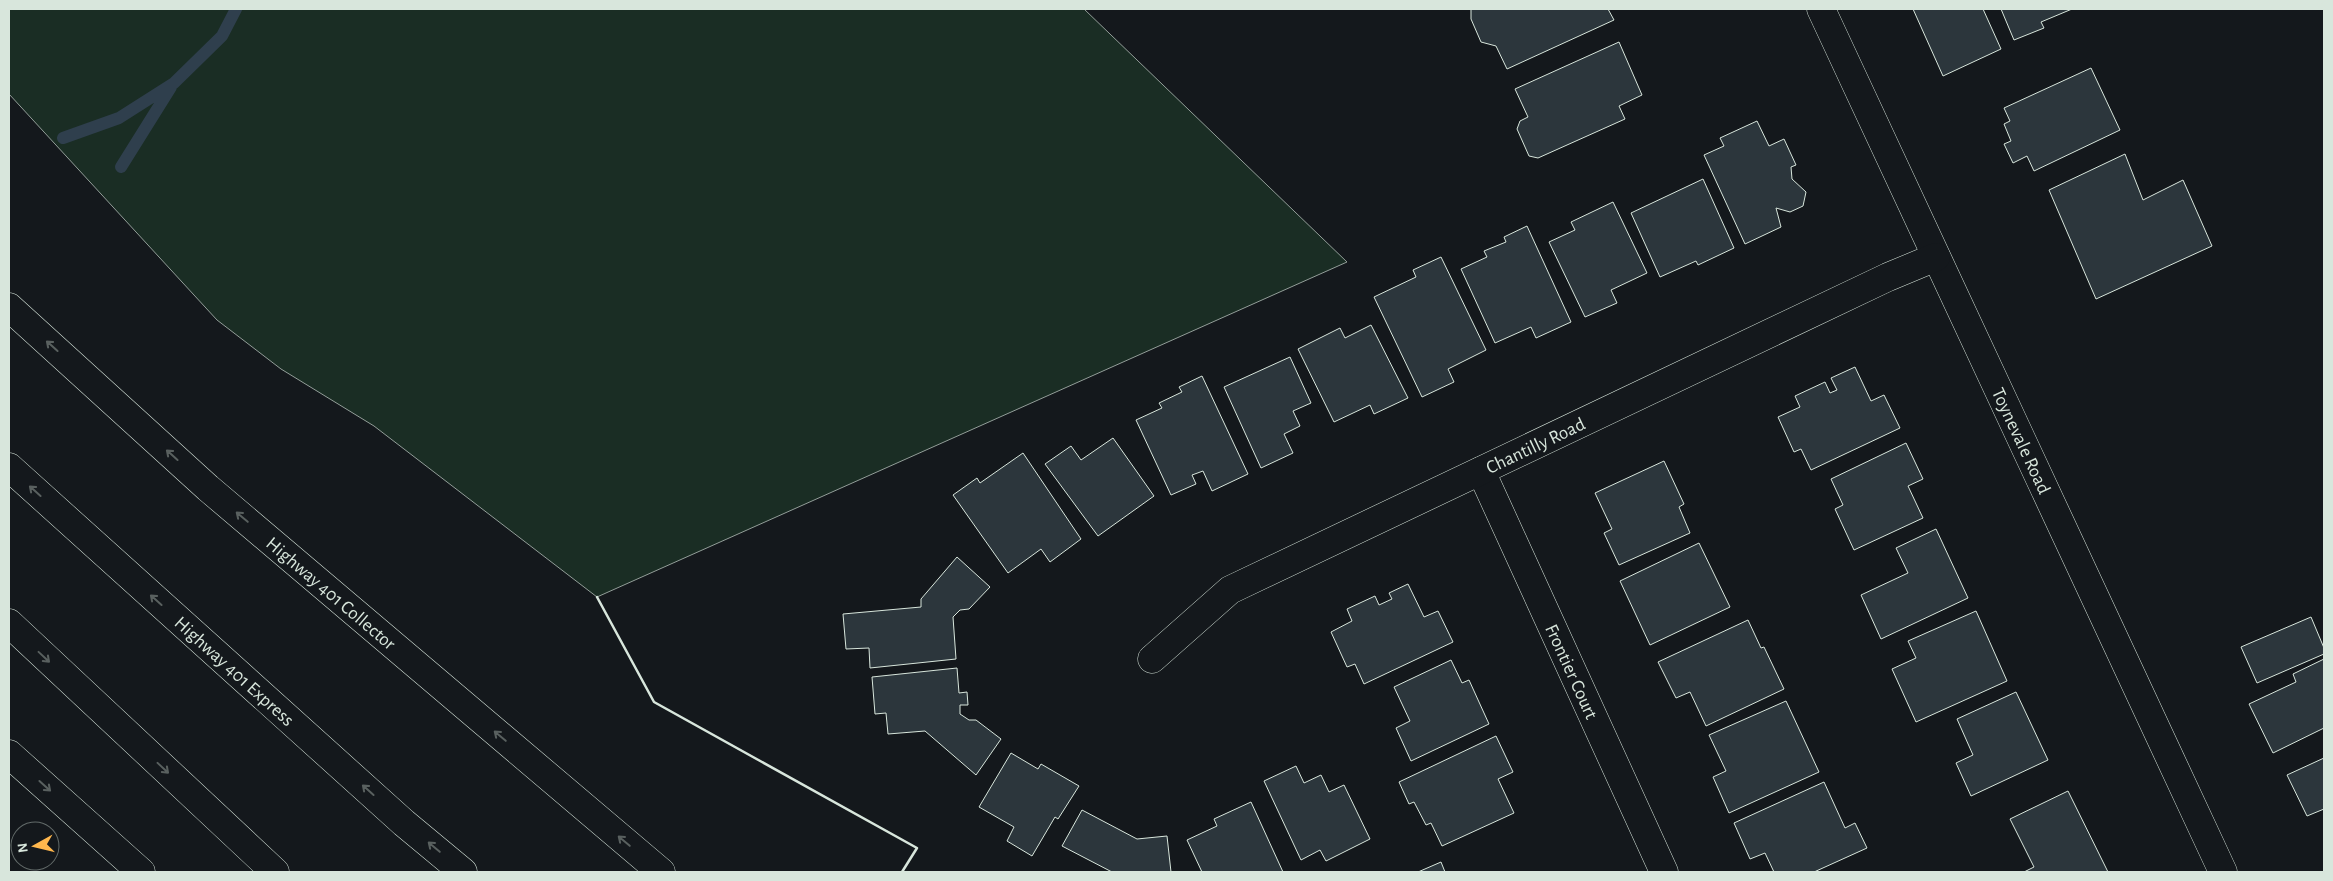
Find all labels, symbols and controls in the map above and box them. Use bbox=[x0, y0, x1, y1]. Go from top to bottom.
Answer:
one-way arrow bbox=[45, 340, 58, 352]
street label: Toynevale Road bbox=[1988, 385, 2054, 497]
street label: Chantilly Road bbox=[1483, 415, 1588, 478]
one-way arrow bbox=[165, 449, 178, 461]
one-way arrow bbox=[29, 485, 42, 497]
one-way arrow bbox=[236, 512, 249, 523]
street label: Highway 401 Collector bbox=[262, 534, 399, 654]
one-way arrow bbox=[150, 594, 163, 605]
street label: Highway 401 Express bbox=[170, 613, 297, 730]
street label: Frontier Court bbox=[1541, 621, 1601, 722]
one-way arrow bbox=[38, 651, 51, 663]
one-way arrow bbox=[493, 730, 506, 741]
one-way arrow bbox=[157, 762, 170, 774]
one-way arrow bbox=[39, 781, 52, 792]
one-way arrow bbox=[362, 784, 375, 796]
north arrow bbox=[10, 821, 60, 871]
one-way arrow bbox=[617, 835, 630, 846]
text: N bbox=[16, 842, 31, 853]
one-way arrow bbox=[428, 842, 441, 853]

